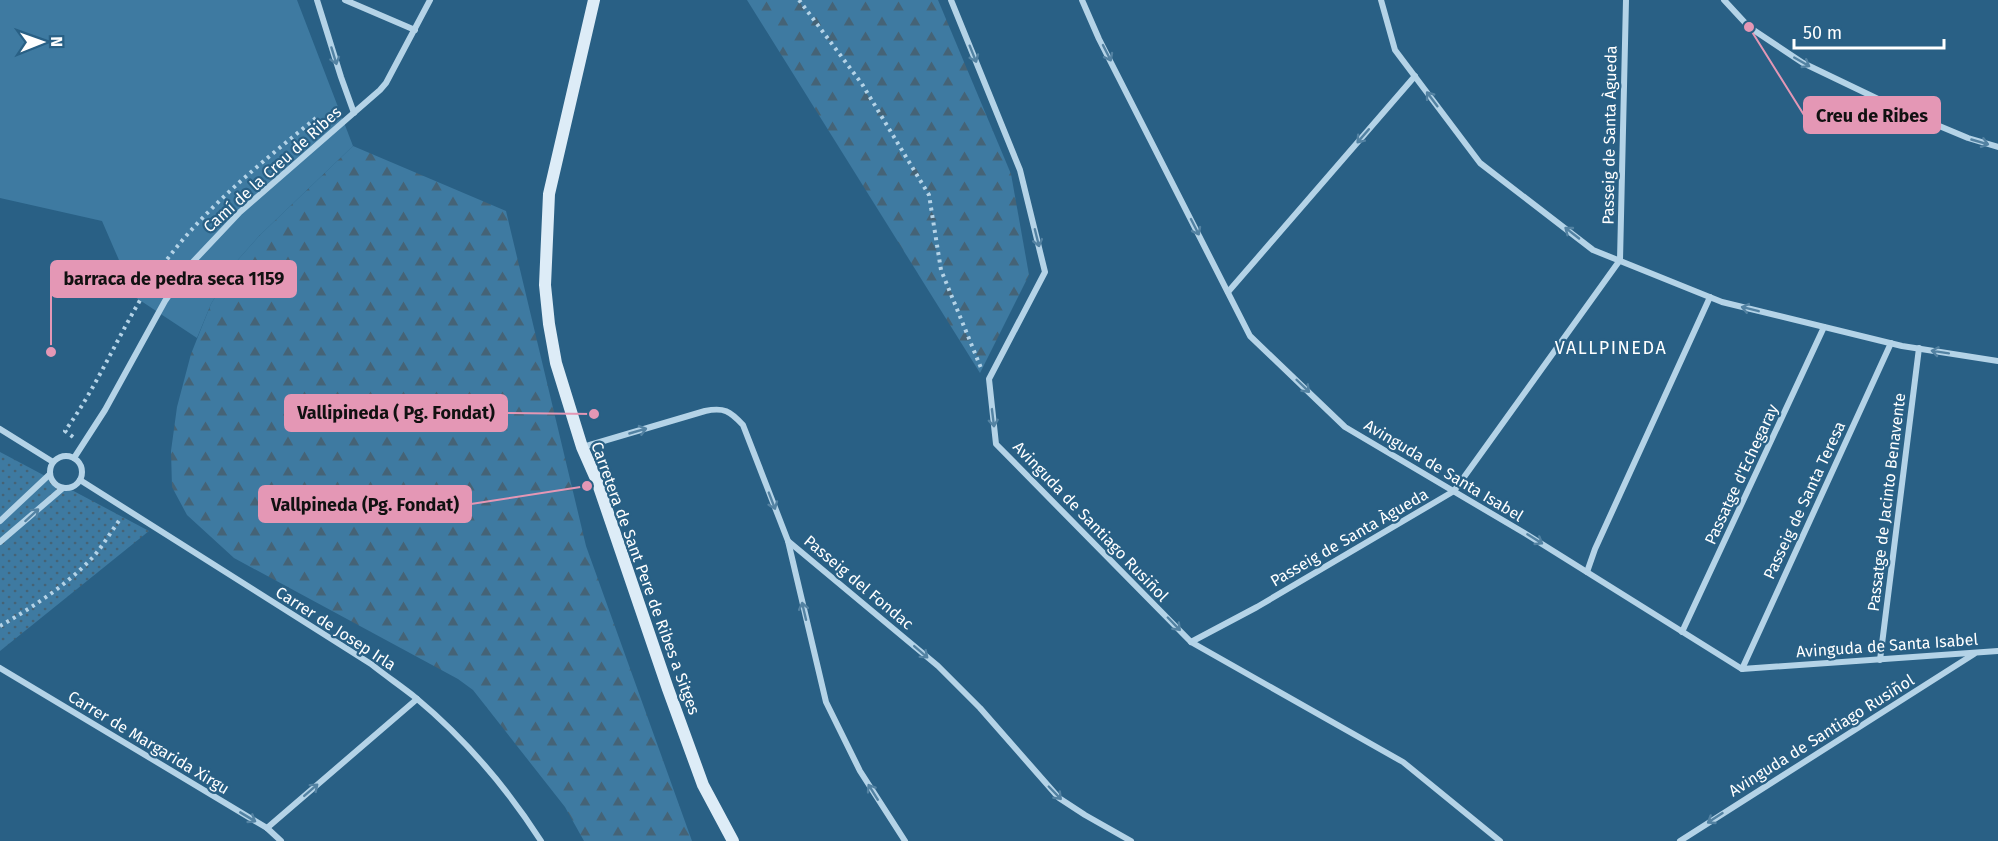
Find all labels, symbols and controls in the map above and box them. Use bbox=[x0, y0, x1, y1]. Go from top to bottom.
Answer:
north arrow bbox=[12, 12, 72, 72]
scale bar bbox=[1794, 12, 1944, 50]
text: 50 m bbox=[1803, 22, 1842, 44]
text: N bbox=[47, 36, 66, 47]
one-way arrow bbox=[968, 44, 979, 63]
one-way arrow bbox=[1101, 44, 1113, 62]
street label: Passeig de Santa Àgueda bbox=[1597, 45, 1621, 225]
one-way arrow bbox=[329, 46, 340, 65]
one-way arrow bbox=[1793, 56, 1810, 68]
one-way arrow bbox=[1426, 92, 1439, 108]
callout: Creu de Ribes bbox=[1804, 97, 1940, 133]
street label: Camí de la Creu de Ribes bbox=[199, 102, 345, 236]
text: Creu de Ribes bbox=[1816, 105, 1928, 127]
one-way arrow bbox=[1356, 128, 1370, 143]
one-way arrow bbox=[1970, 136, 1989, 148]
one-way arrow bbox=[1189, 218, 1201, 236]
one-way arrow bbox=[1564, 227, 1580, 240]
one-way arrow bbox=[1031, 228, 1043, 247]
callout: barraca de pedra seca 1159 bbox=[51, 261, 296, 297]
text: barraca de pedra seca 1159 bbox=[64, 268, 284, 290]
one-way arrow bbox=[1741, 303, 1760, 314]
district label: VALLPINEDA bbox=[1555, 337, 1667, 359]
one-way arrow bbox=[1931, 346, 1951, 357]
one-way arrow bbox=[1295, 379, 1310, 394]
street label: Passatge de Jacinto Benavente bbox=[1864, 392, 1909, 612]
callout: Vallipineda ( Pg. Fondat) bbox=[285, 395, 507, 431]
street label: Passatge d'Echegaray bbox=[1701, 401, 1782, 547]
text: Vallipineda ( Pg. Fondat) bbox=[296, 402, 495, 424]
one-way arrow bbox=[988, 407, 999, 427]
street label: Avinguda de Santa Isabel bbox=[1361, 415, 1527, 526]
street label: Passeig de Santa Teresa bbox=[1759, 418, 1849, 582]
one-way arrow bbox=[628, 425, 647, 436]
street label: Avinguda de Santiago Rusiñol bbox=[1009, 437, 1172, 606]
street label: Carretera de Sant Pere de Ribes a Sitges bbox=[587, 439, 704, 717]
street label: Passeig de Santa Àgueda bbox=[1266, 484, 1432, 590]
callout: Vallpineda (Pg. Fondat) bbox=[259, 486, 471, 522]
one-way arrow bbox=[768, 491, 779, 510]
text: Vallpineda (Pg. Fondat) bbox=[270, 494, 459, 516]
one-way arrow bbox=[24, 508, 39, 522]
street label: Passeig del Fondac bbox=[800, 531, 917, 634]
one-way arrow bbox=[1526, 533, 1543, 545]
street label: Carrer de Josep Irla bbox=[272, 582, 399, 674]
one-way arrow bbox=[798, 602, 810, 621]
one-way arrow bbox=[1166, 617, 1181, 632]
street label: Avinguda de Santa Isabel bbox=[1795, 630, 1979, 661]
one-way arrow bbox=[913, 645, 929, 658]
street label: Avinguda de Santiago Rusiñol bbox=[1725, 670, 1918, 800]
street label: Carrer de Margarida Xirgu bbox=[65, 687, 233, 798]
one-way arrow bbox=[303, 783, 318, 797]
one-way arrow bbox=[867, 783, 880, 800]
one-way arrow bbox=[1048, 785, 1062, 800]
one-way arrow bbox=[239, 812, 257, 823]
one-way arrow bbox=[1706, 812, 1723, 825]

